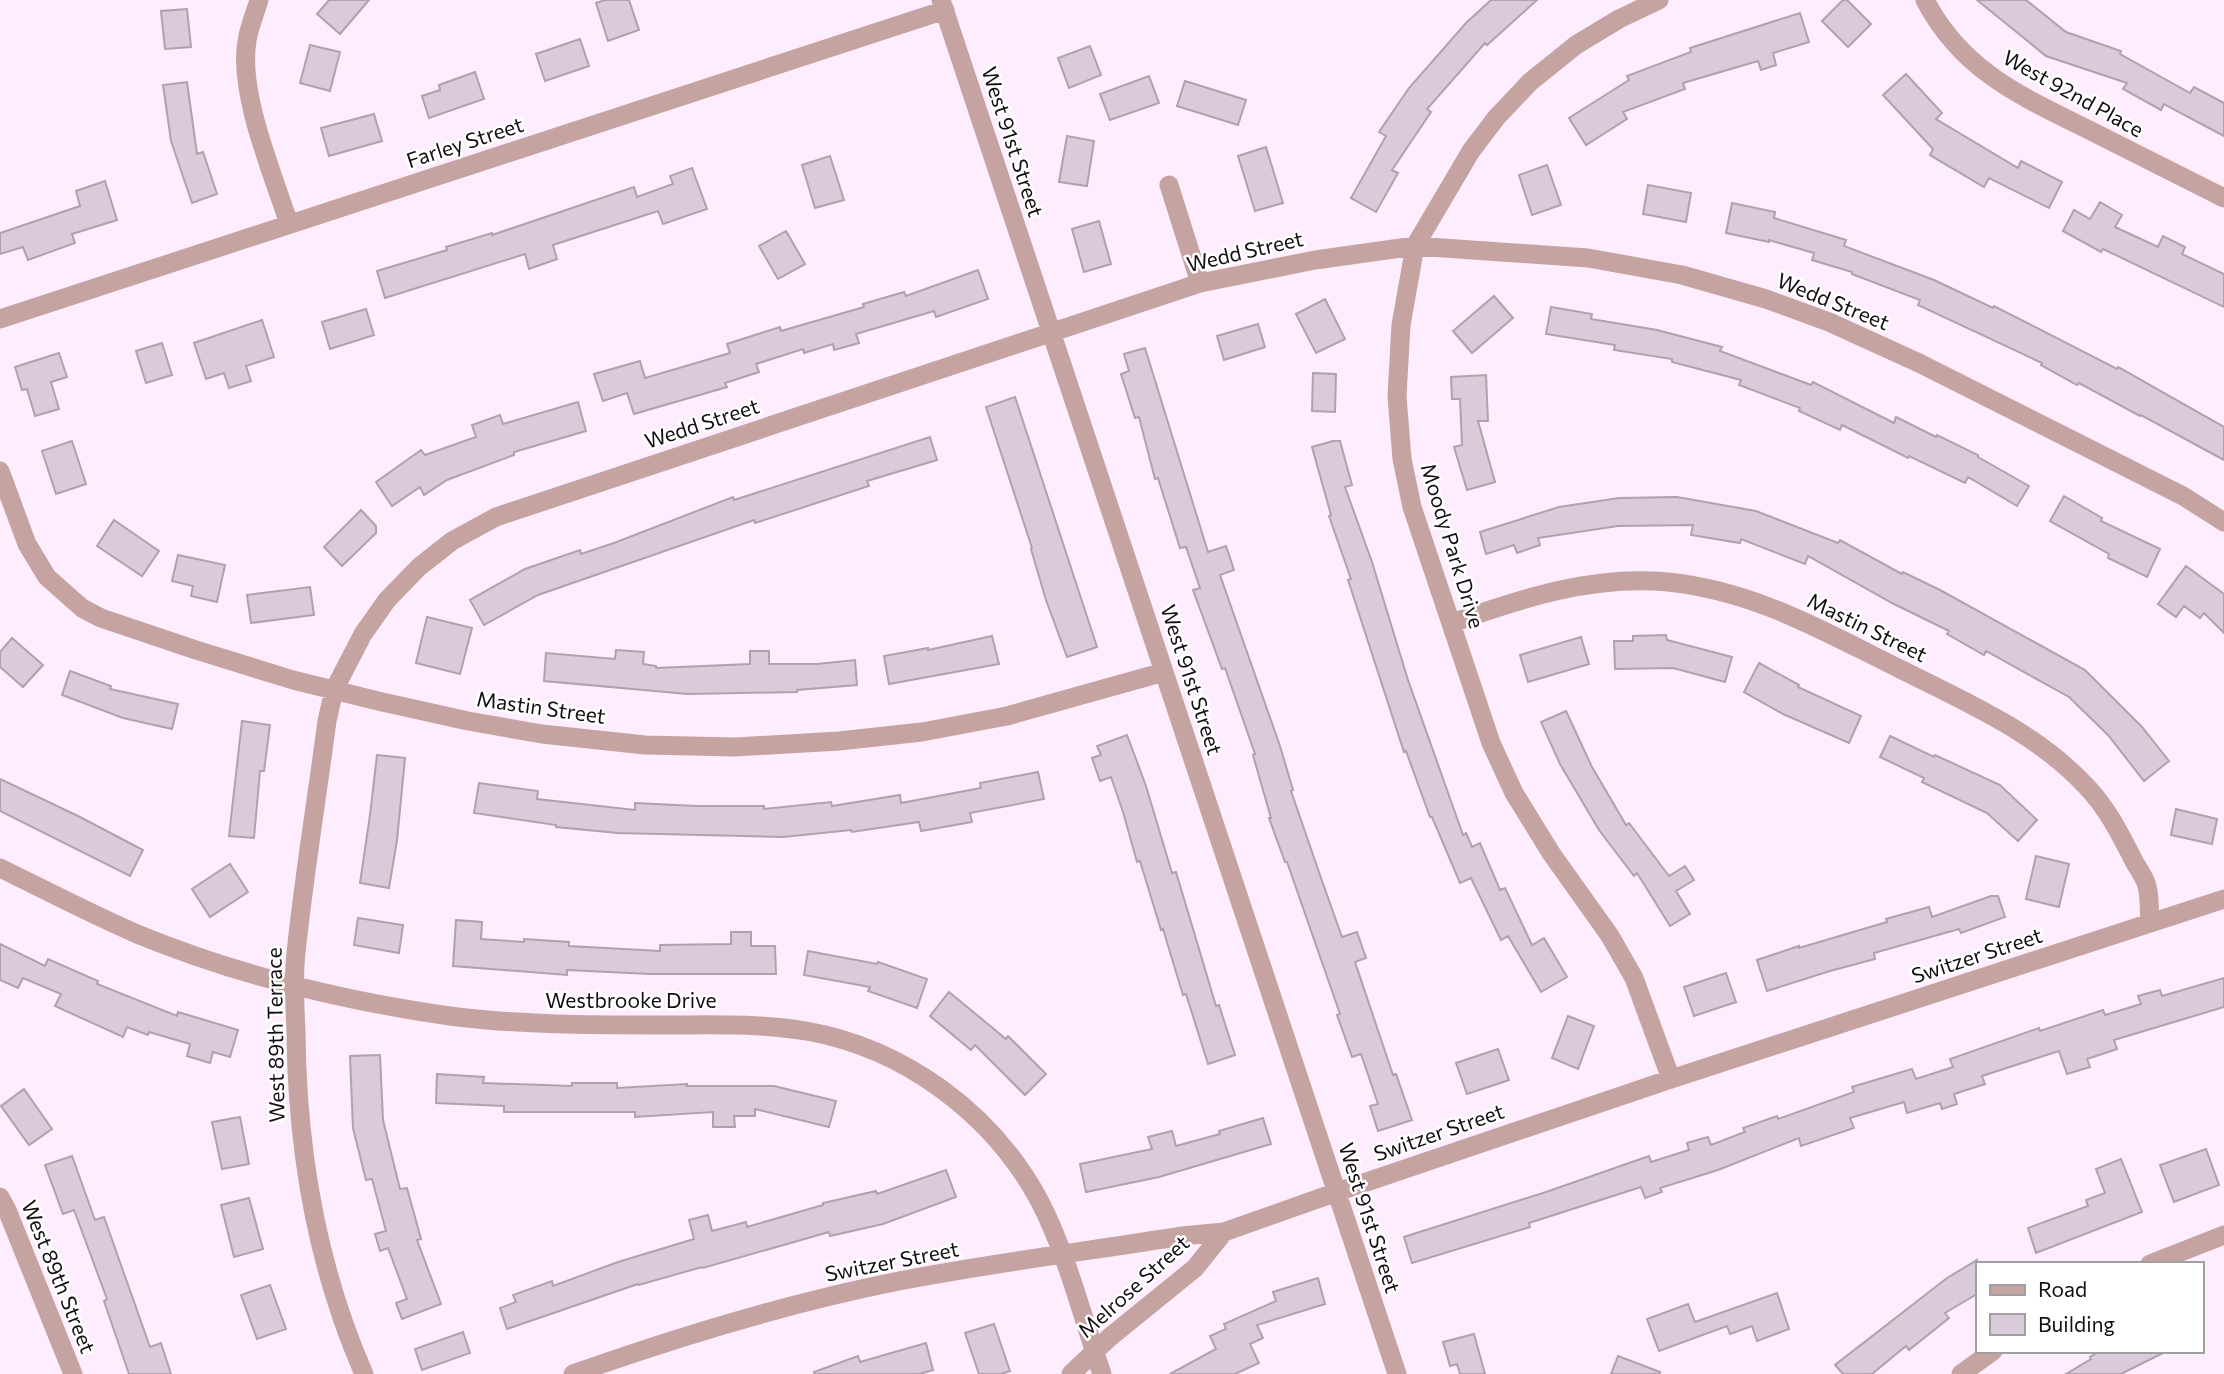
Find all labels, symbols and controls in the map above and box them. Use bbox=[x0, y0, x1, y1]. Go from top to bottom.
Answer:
street label: West 92nd Place bbox=[1999, 44, 2148, 142]
street label: West 91st Street bbox=[977, 63, 1049, 220]
street label: Farley Street bbox=[403, 111, 526, 172]
street label: Wedd Street bbox=[1184, 225, 1305, 276]
street label: Wedd Street bbox=[1774, 267, 1893, 334]
street label: Wedd Street bbox=[641, 392, 762, 453]
street label: Moody Park Drive bbox=[1417, 460, 1490, 631]
street label: Mastin Street bbox=[1804, 587, 1931, 666]
street label: West 91st Street bbox=[1156, 601, 1228, 758]
street label: Mastin Street bbox=[475, 685, 607, 728]
street label: Switzer Street bbox=[1908, 922, 2045, 987]
street label: West 89th Terrace bbox=[260, 947, 289, 1123]
street label: Westbrooke Drive bbox=[545, 987, 717, 1012]
street label: Switzer Street bbox=[1370, 1098, 1507, 1166]
street label: West 91st Street bbox=[1334, 1139, 1406, 1296]
street label: West 89th Street bbox=[17, 1196, 101, 1357]
street label: Melrose Street bbox=[1072, 1229, 1194, 1342]
street label: Switzer Street bbox=[823, 1235, 961, 1286]
legend bbox=[1976, 1262, 2203, 1353]
text: Road bbox=[2038, 1276, 2087, 1301]
text: Building bbox=[2038, 1311, 2115, 1336]

